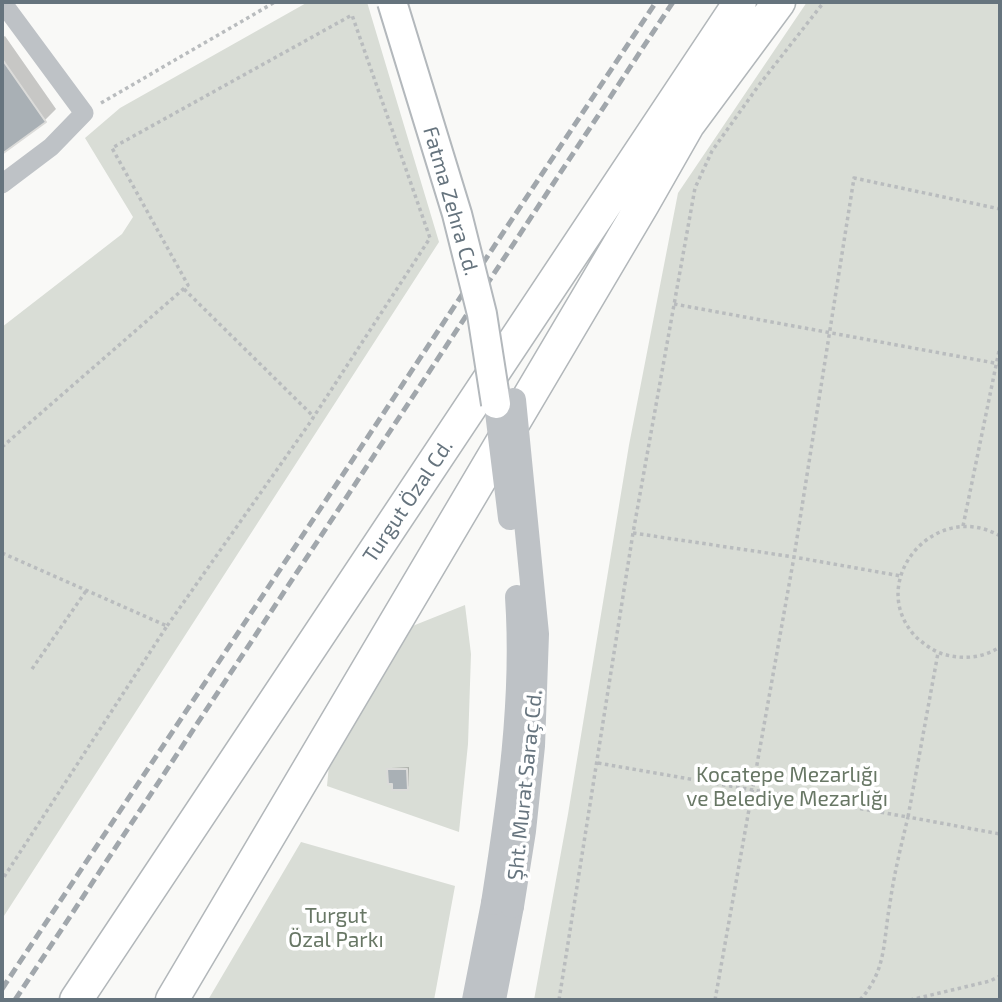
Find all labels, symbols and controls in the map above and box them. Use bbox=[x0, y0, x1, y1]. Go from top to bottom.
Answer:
street label: Fatma Zehra Cd. bbox=[418, 124, 484, 278]
street label: Turgut Özal Cd. bbox=[358, 435, 458, 567]
street label: Şht. Murat Saraç Cd. bbox=[502, 688, 548, 882]
park label: Kocatepe Mezarlığı ve Belediye Mezarlığı bbox=[686, 762, 888, 812]
park label: Turgut Özal Parkı bbox=[288, 903, 384, 953]

